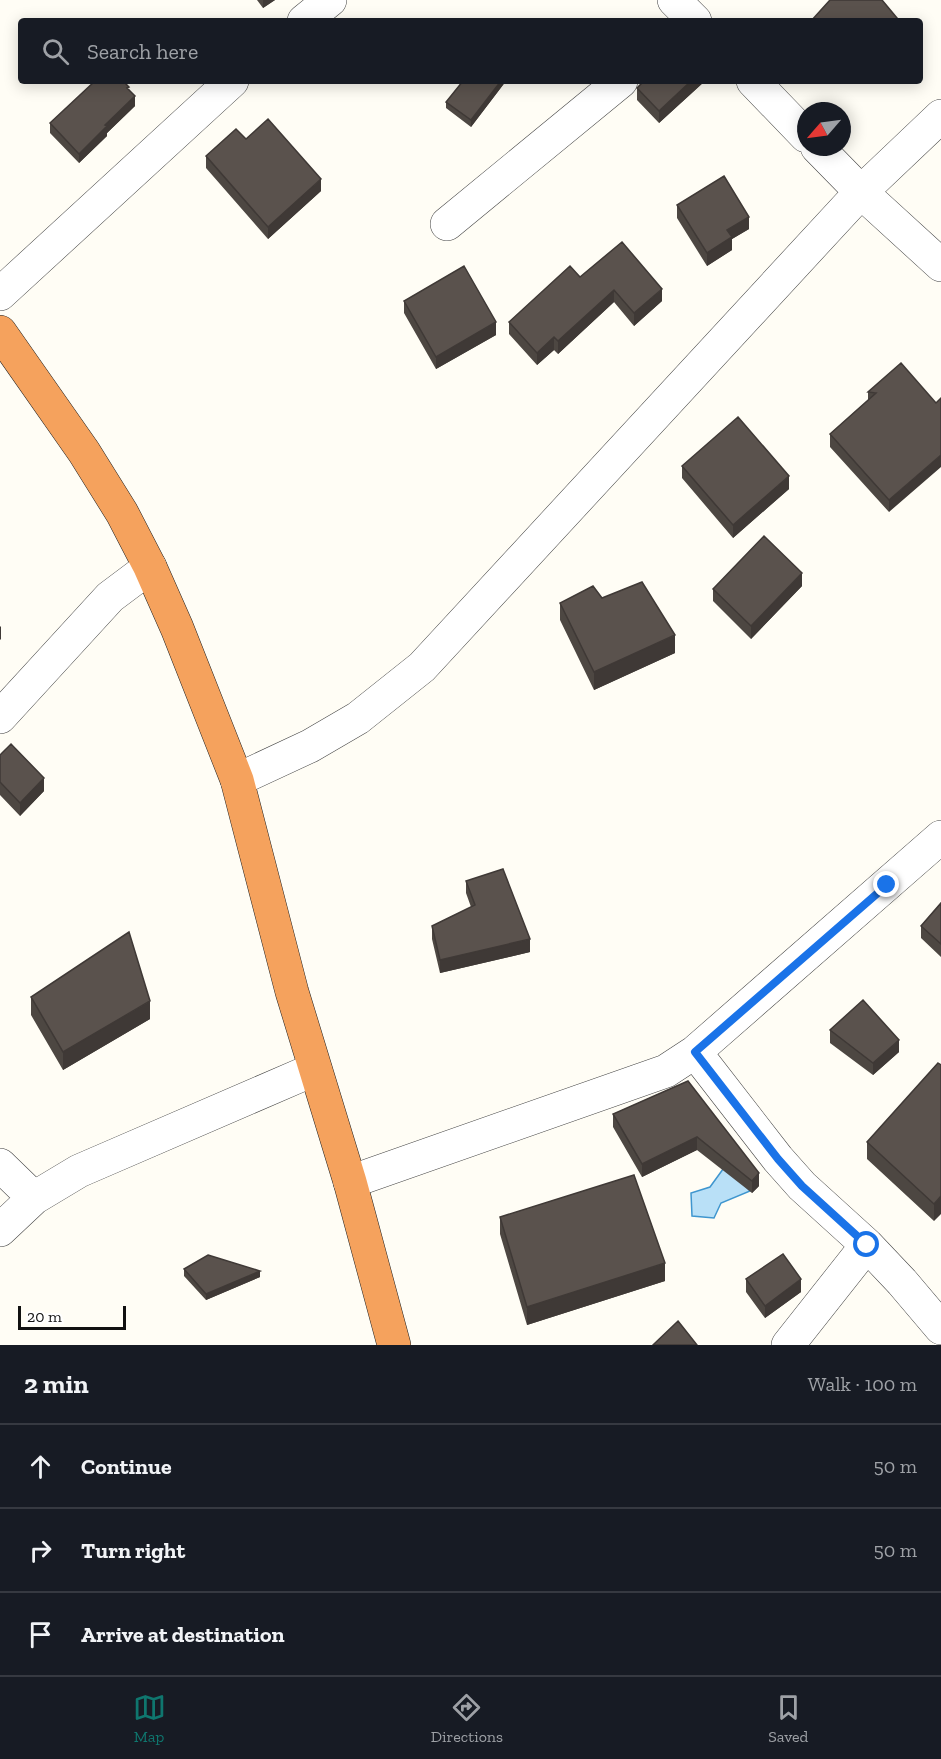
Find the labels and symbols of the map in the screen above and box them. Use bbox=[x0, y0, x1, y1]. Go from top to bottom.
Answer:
north arrow bbox=[797, 102, 851, 156]
route end bbox=[873, 871, 899, 897]
route start bbox=[853, 1231, 879, 1257]
scale bar bbox=[18, 1303, 126, 1330]

